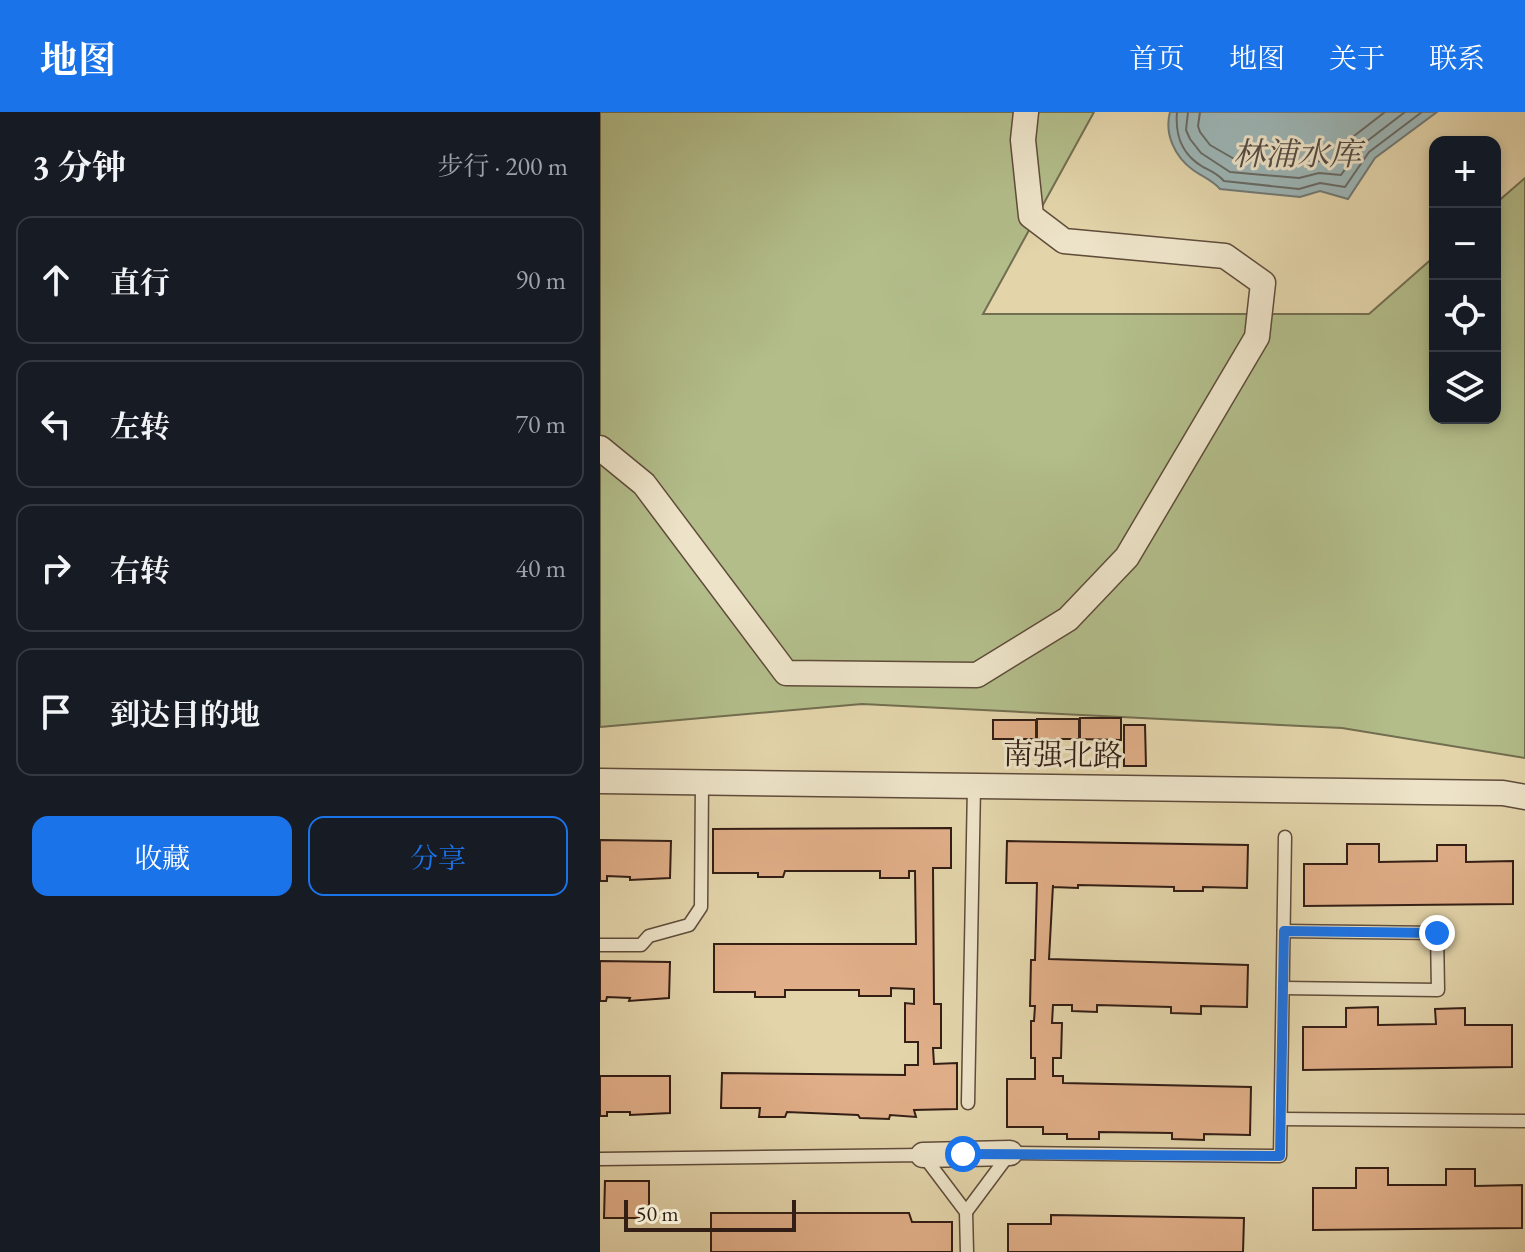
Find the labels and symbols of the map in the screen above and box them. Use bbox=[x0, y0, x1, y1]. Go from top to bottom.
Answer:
water label: 林浦水库 bbox=[1233, 133, 1366, 175]
street label: 南强北路 bbox=[1003, 734, 1123, 775]
route end bbox=[1419, 915, 1455, 951]
route start bbox=[945, 1136, 981, 1172]
scale bar bbox=[624, 1196, 796, 1232]

